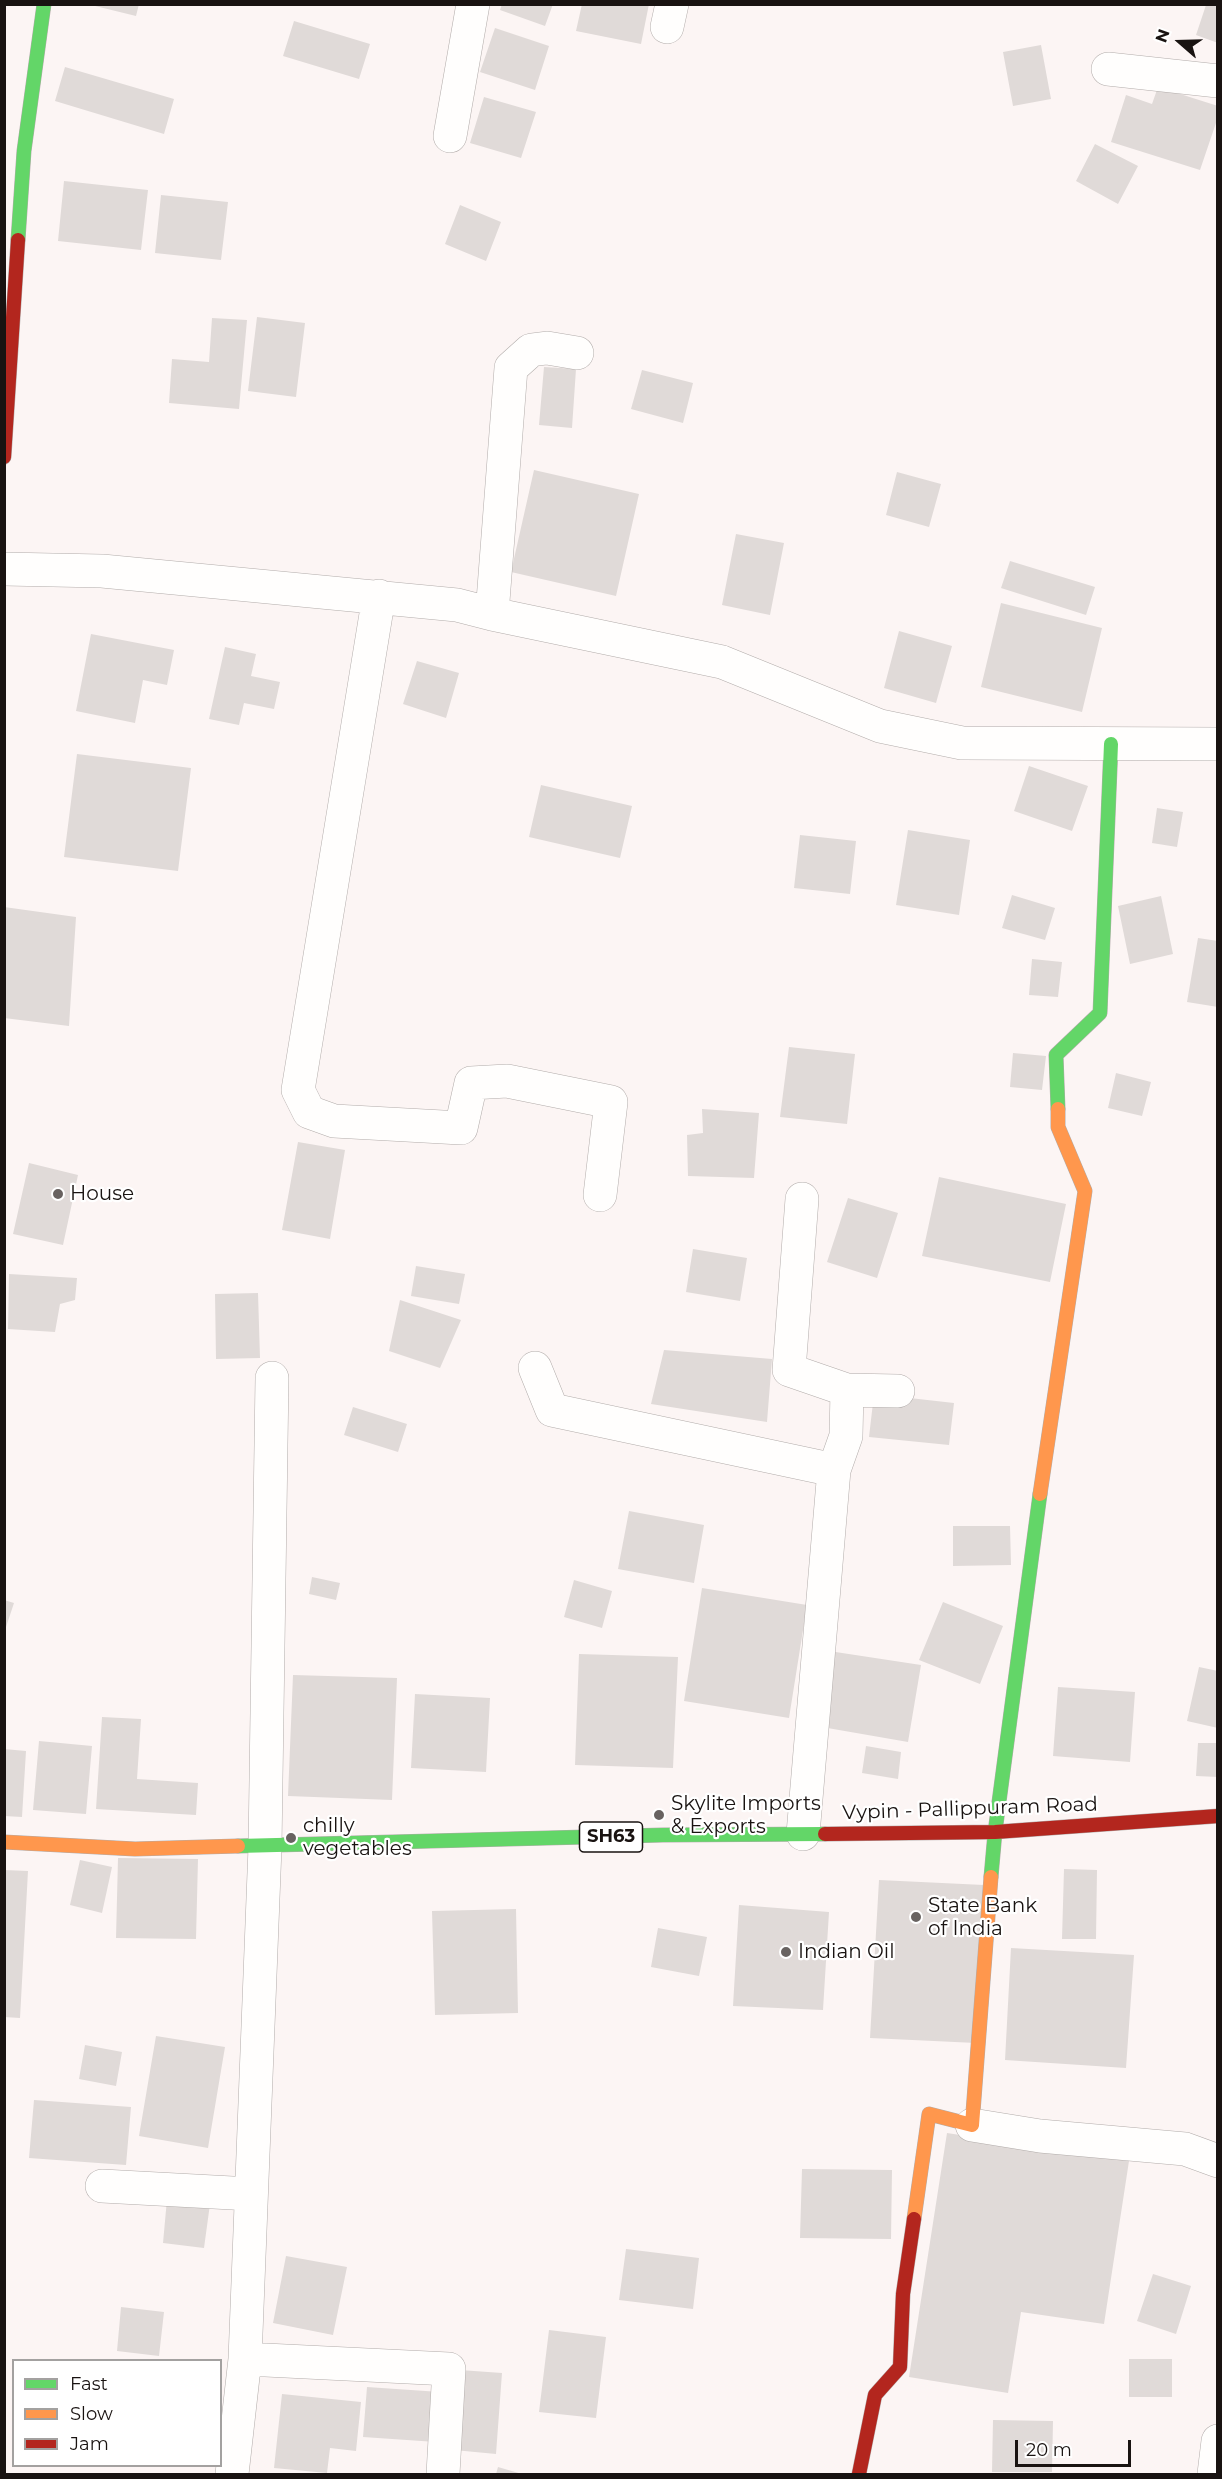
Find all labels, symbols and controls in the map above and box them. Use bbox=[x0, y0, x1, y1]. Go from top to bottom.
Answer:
north arrow bbox=[1150, 12, 1210, 72]
text: N bbox=[1151, 26, 1174, 45]
place label: House bbox=[70, 1182, 134, 1206]
marker: House bbox=[51, 1187, 65, 1201]
place label: Skylite Imports & Exports bbox=[671, 1792, 821, 1839]
street label: Vypin - Pallippuram Road bbox=[842, 1793, 1098, 1825]
marker: Skylite Imports & Exports bbox=[652, 1808, 666, 1822]
place label: chilly vegetables bbox=[303, 1814, 412, 1861]
road number: SH63 bbox=[580, 1822, 642, 1852]
marker: chilly vegetables bbox=[284, 1831, 298, 1845]
place label: State Bank of India bbox=[928, 1894, 1037, 1941]
marker: State Bank of India bbox=[909, 1910, 923, 1924]
place label: Indian Oil bbox=[798, 1940, 895, 1964]
marker: Indian Oil bbox=[779, 1945, 793, 1959]
legend bbox=[12, 2359, 222, 2467]
text: Fast bbox=[70, 2373, 108, 2395]
text: Slow bbox=[70, 2403, 113, 2425]
scale bar bbox=[1018, 2428, 1134, 2466]
text: Jam bbox=[70, 2433, 109, 2455]
text: 20 m bbox=[1026, 2439, 1072, 2461]

